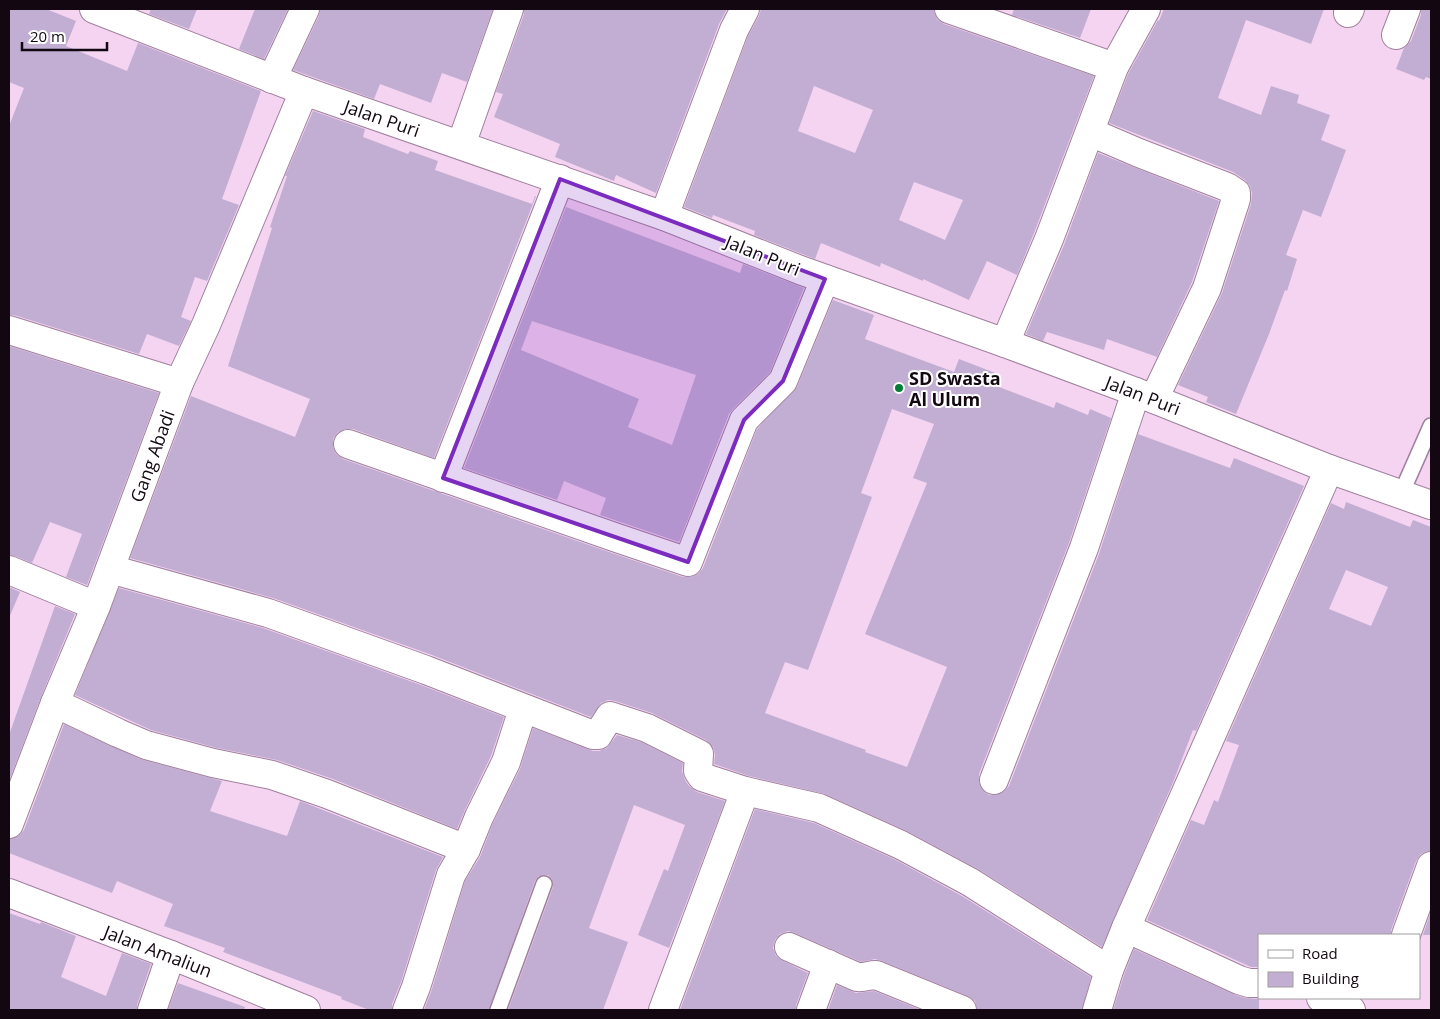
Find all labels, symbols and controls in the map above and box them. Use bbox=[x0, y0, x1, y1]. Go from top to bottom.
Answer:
scale bar bbox=[22, 20, 108, 52]
text: 20 m bbox=[30, 26, 65, 46]
street label: Jalan Puri bbox=[339, 93, 423, 142]
street label: Jalan Puri bbox=[720, 228, 804, 281]
place label: SD Swasta Al Ulum bbox=[909, 366, 1001, 411]
street label: Jalan Puri bbox=[1100, 369, 1184, 420]
marker: SD Swasta Al Ulum bbox=[893, 382, 905, 394]
street label: Gang Abadi bbox=[124, 407, 180, 505]
street label: Jalan Amaliun bbox=[98, 919, 216, 983]
legend bbox=[1258, 934, 1420, 999]
text: Road bbox=[1302, 943, 1338, 963]
text: Building bbox=[1302, 968, 1359, 988]

